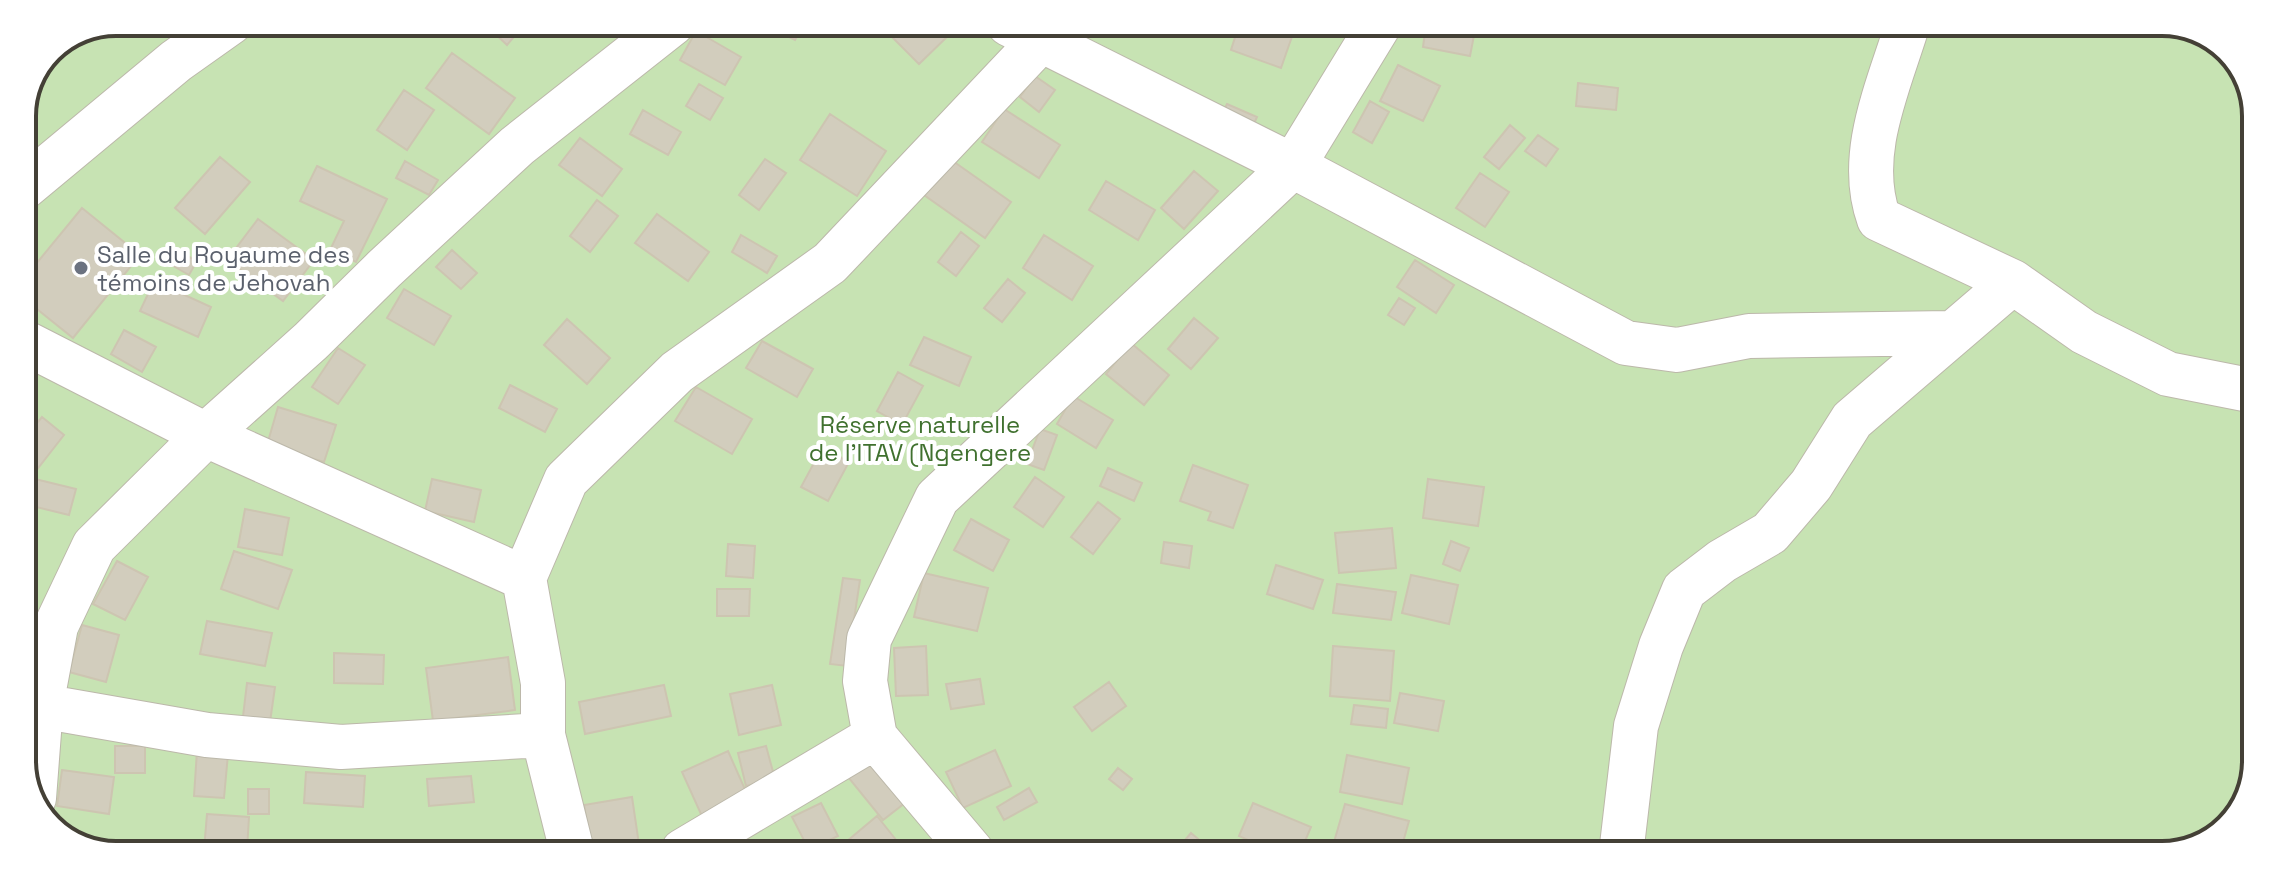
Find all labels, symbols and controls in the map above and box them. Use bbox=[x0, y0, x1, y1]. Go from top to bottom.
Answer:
place label: Salle du Royaume des témoins de Jehovah bbox=[97, 239, 350, 298]
marker: Salle du Royaume des témoins de Jehovah bbox=[72, 259, 90, 277]
park label: Réserve naturelle de l'ITAV (Ngengere bbox=[809, 409, 1031, 468]

